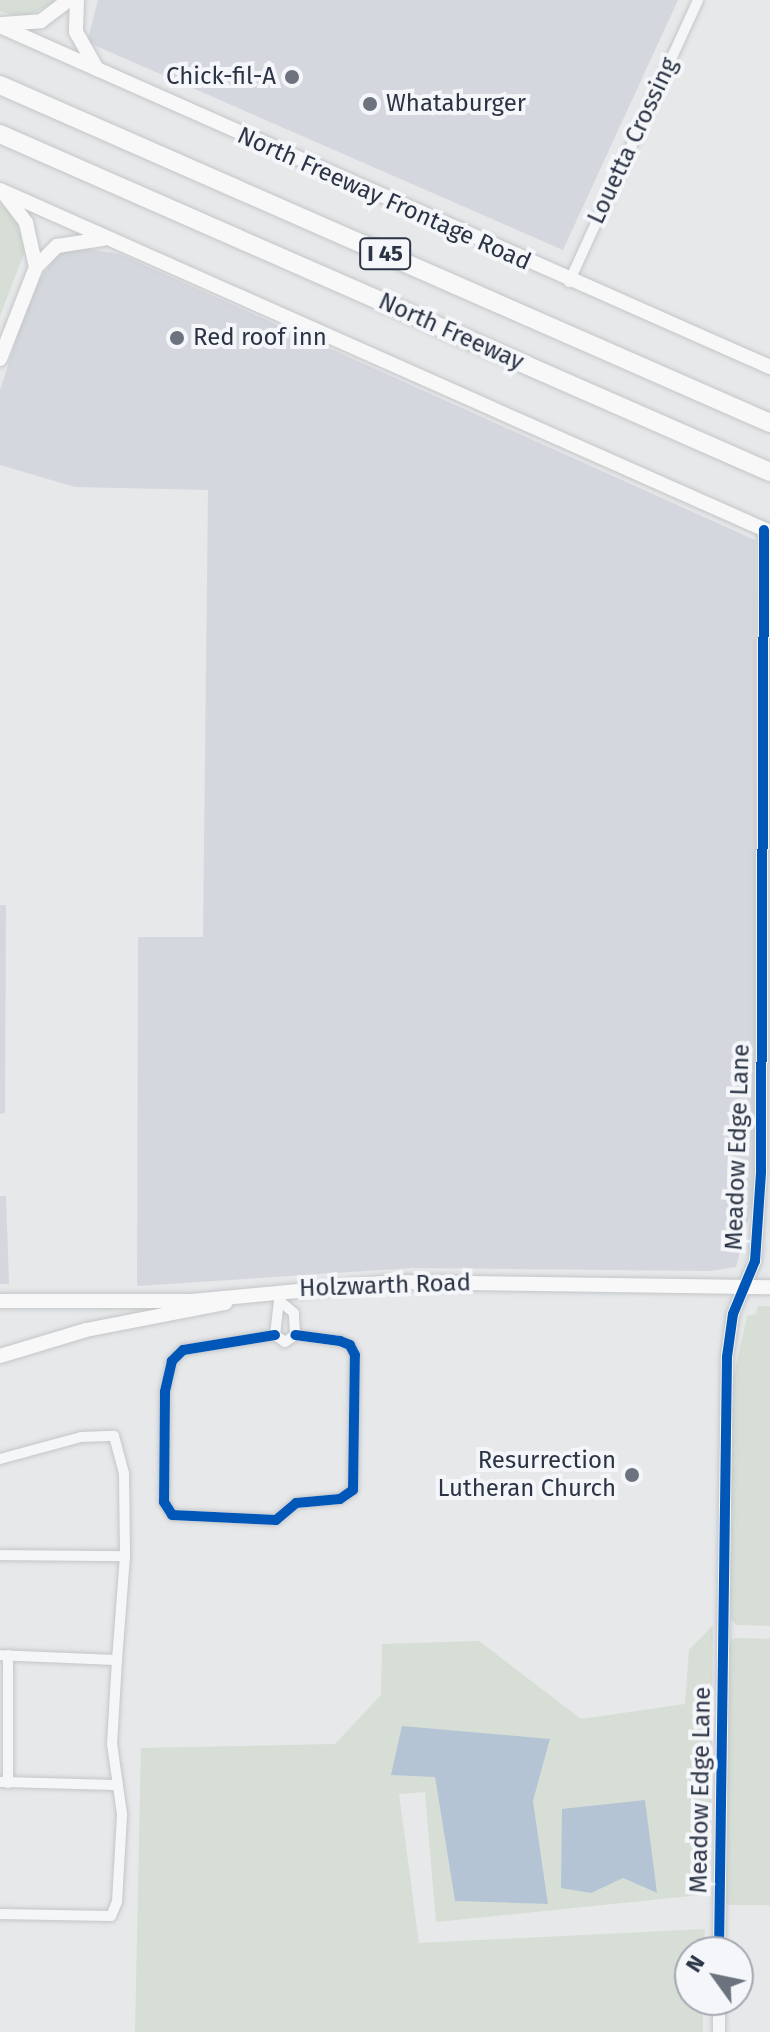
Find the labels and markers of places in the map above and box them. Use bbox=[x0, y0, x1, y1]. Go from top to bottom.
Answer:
place label: Chick-fil-A bbox=[166, 63, 276, 91]
marker: Chick-fil-A bbox=[283, 68, 301, 86]
place label: Whataburger bbox=[386, 90, 526, 118]
marker: Whataburger bbox=[361, 95, 379, 113]
place label: Red roof inn bbox=[193, 324, 327, 352]
marker: Red roof inn bbox=[168, 329, 186, 347]
place label: Resurrection Lutheran Church bbox=[437, 1447, 616, 1503]
marker: Resurrection Lutheran Church bbox=[623, 1466, 641, 1484]

